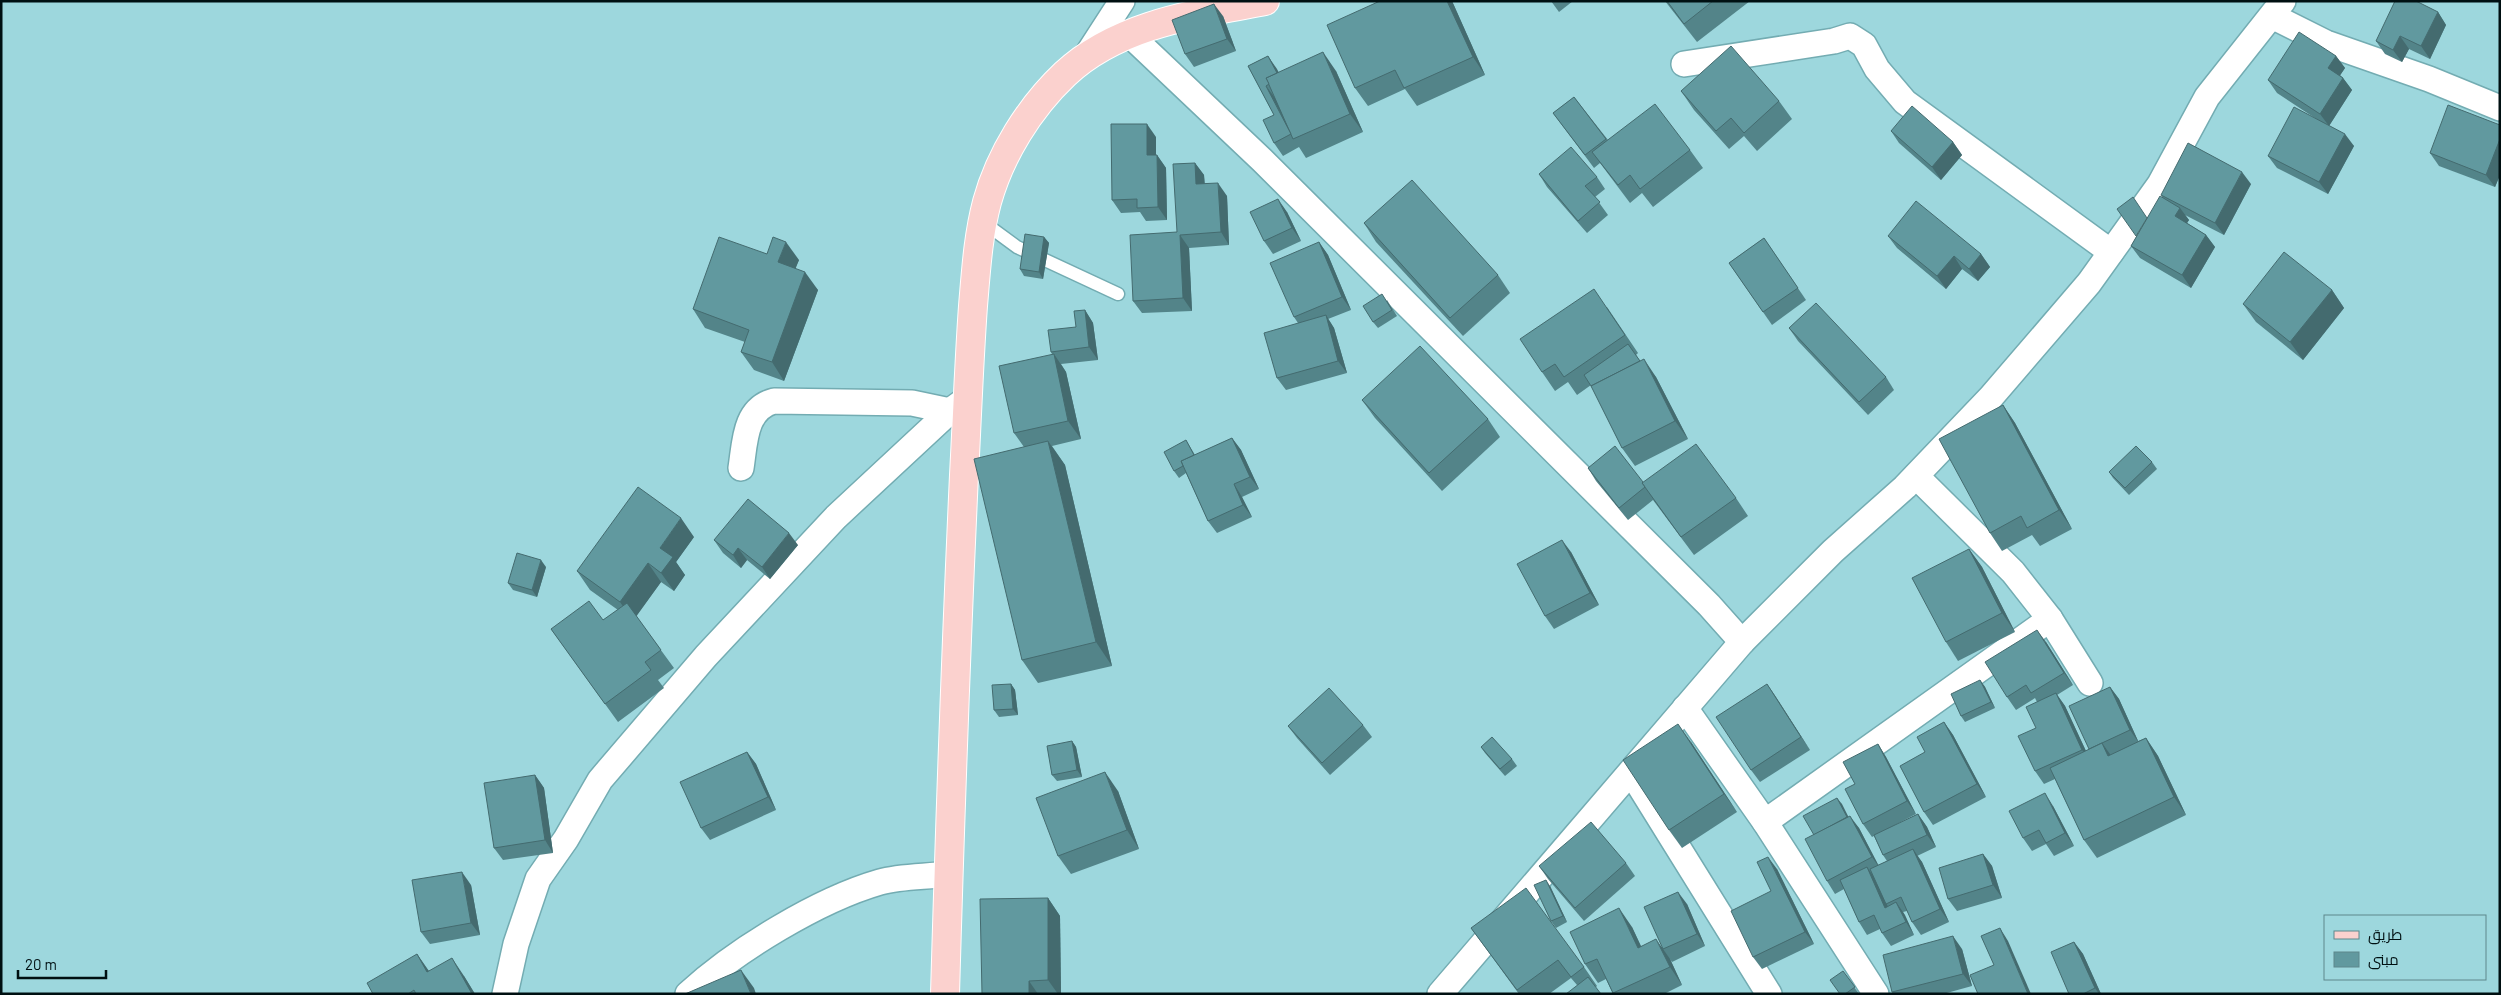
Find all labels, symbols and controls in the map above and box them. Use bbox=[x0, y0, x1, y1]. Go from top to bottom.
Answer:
legend bbox=[2324, 915, 2486, 980]
text: طريق bbox=[2368, 925, 2402, 945]
scale bar bbox=[18, 948, 105, 980]
text: مبنى bbox=[2368, 950, 2399, 970]
text: 20 m bbox=[25, 955, 57, 973]

